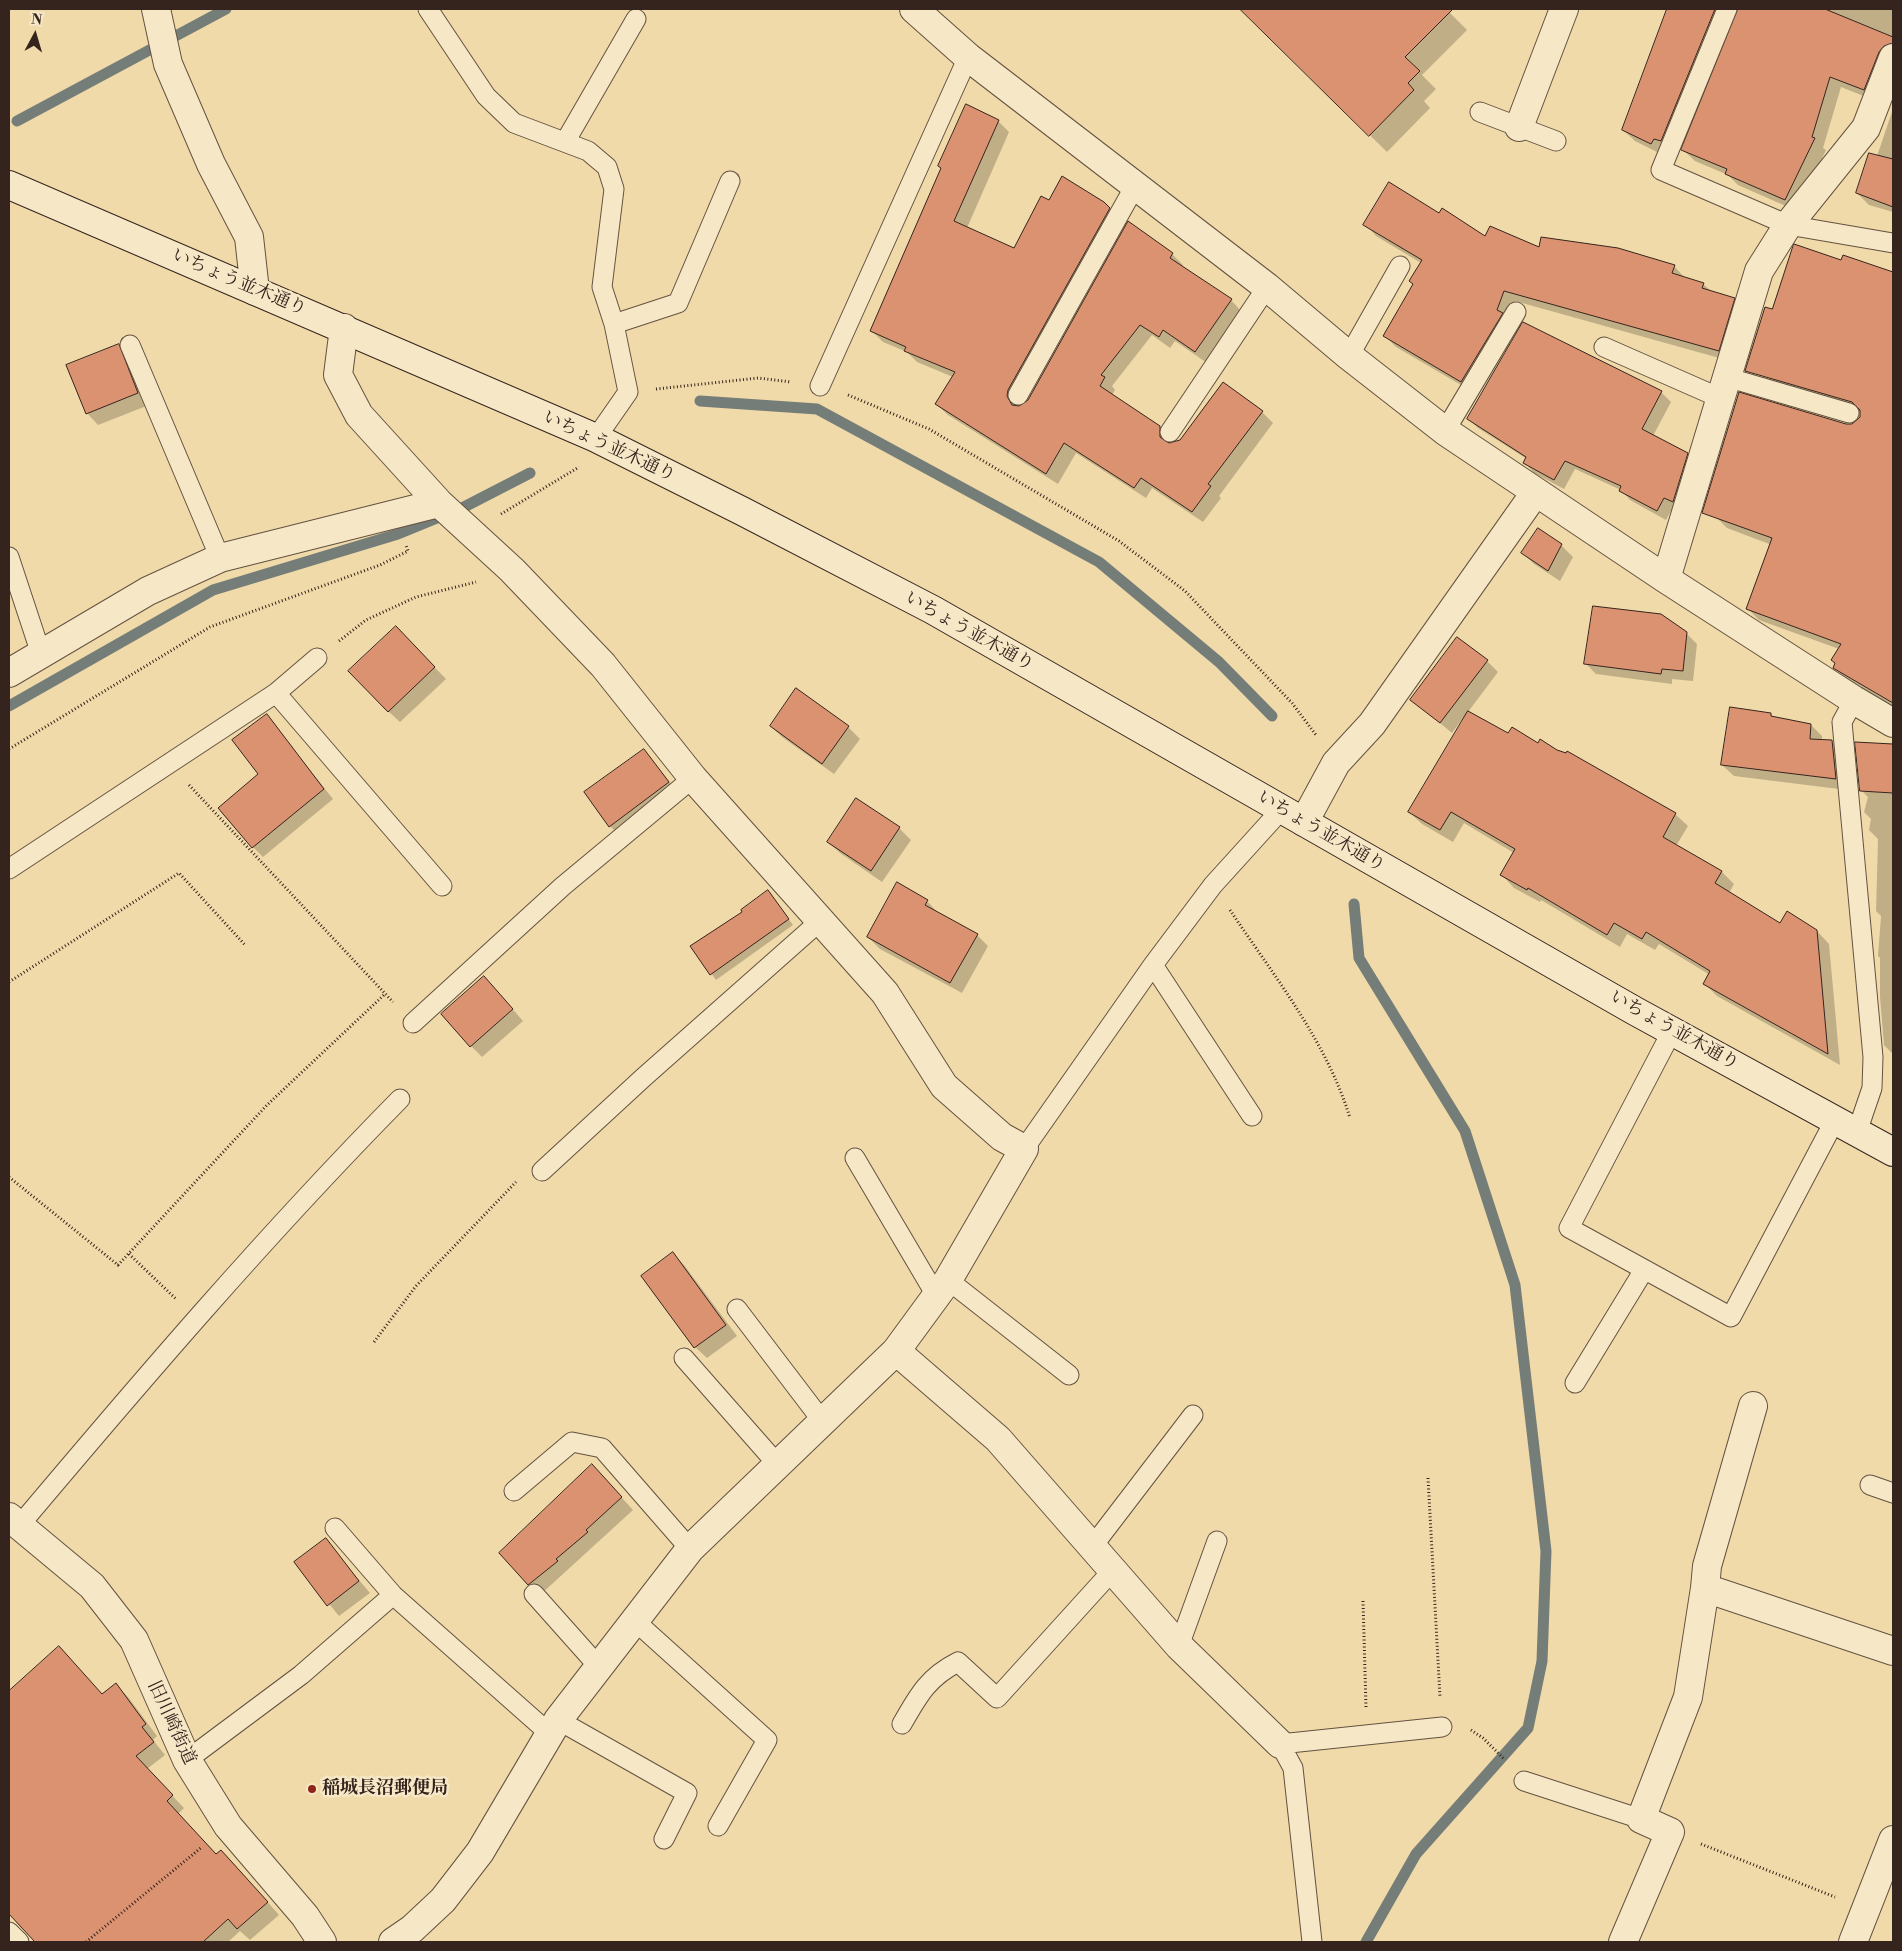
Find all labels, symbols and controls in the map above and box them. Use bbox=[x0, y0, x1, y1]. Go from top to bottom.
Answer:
north arrow bbox=[10, 10, 60, 60]
text: N bbox=[30, 11, 43, 30]
street label: いちょう並木通り bbox=[169, 245, 309, 321]
street label: いちょう並木通り bbox=[539, 407, 679, 487]
street label: いちょう並木通り bbox=[901, 588, 1037, 676]
street label: いちょう並木通り bbox=[1253, 787, 1389, 877]
street label: いちょう並木通り bbox=[1606, 987, 1742, 1075]
street label: 旧川崎街道 bbox=[142, 1678, 200, 1768]
place label: 稲城長沼郵便局 bbox=[322, 1778, 448, 1800]
marker: 稲城長沼郵便局 bbox=[306, 1783, 318, 1795]

